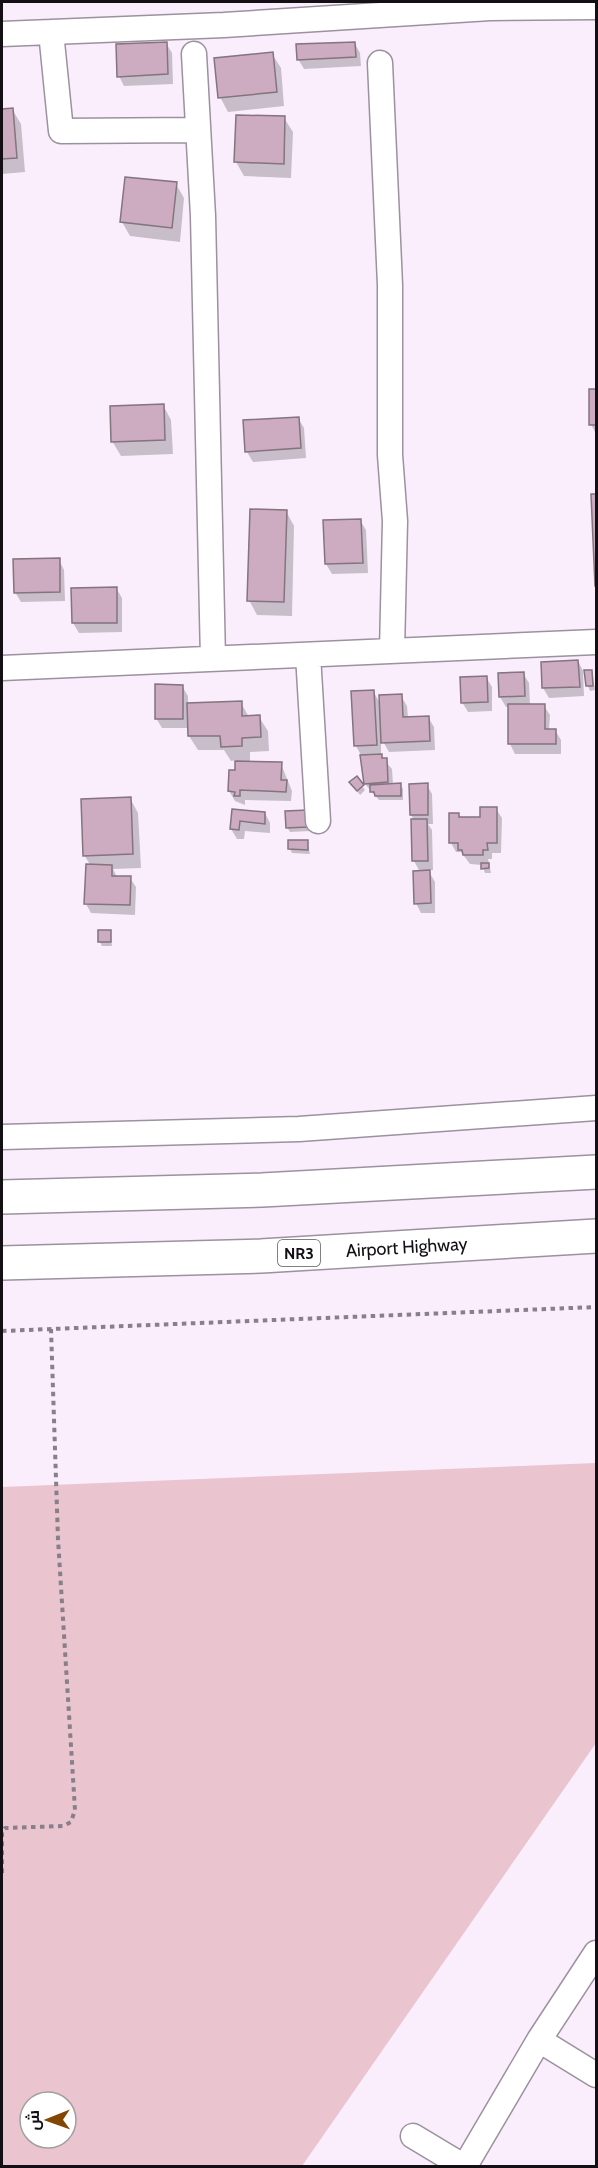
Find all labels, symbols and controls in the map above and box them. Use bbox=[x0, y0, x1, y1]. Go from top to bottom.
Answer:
street label: Airport Highway bbox=[345, 1233, 468, 1262]
road number: NR3 bbox=[278, 1240, 320, 1266]
north arrow bbox=[18, 2090, 78, 2150]
text: ش bbox=[24, 2110, 43, 2131]

